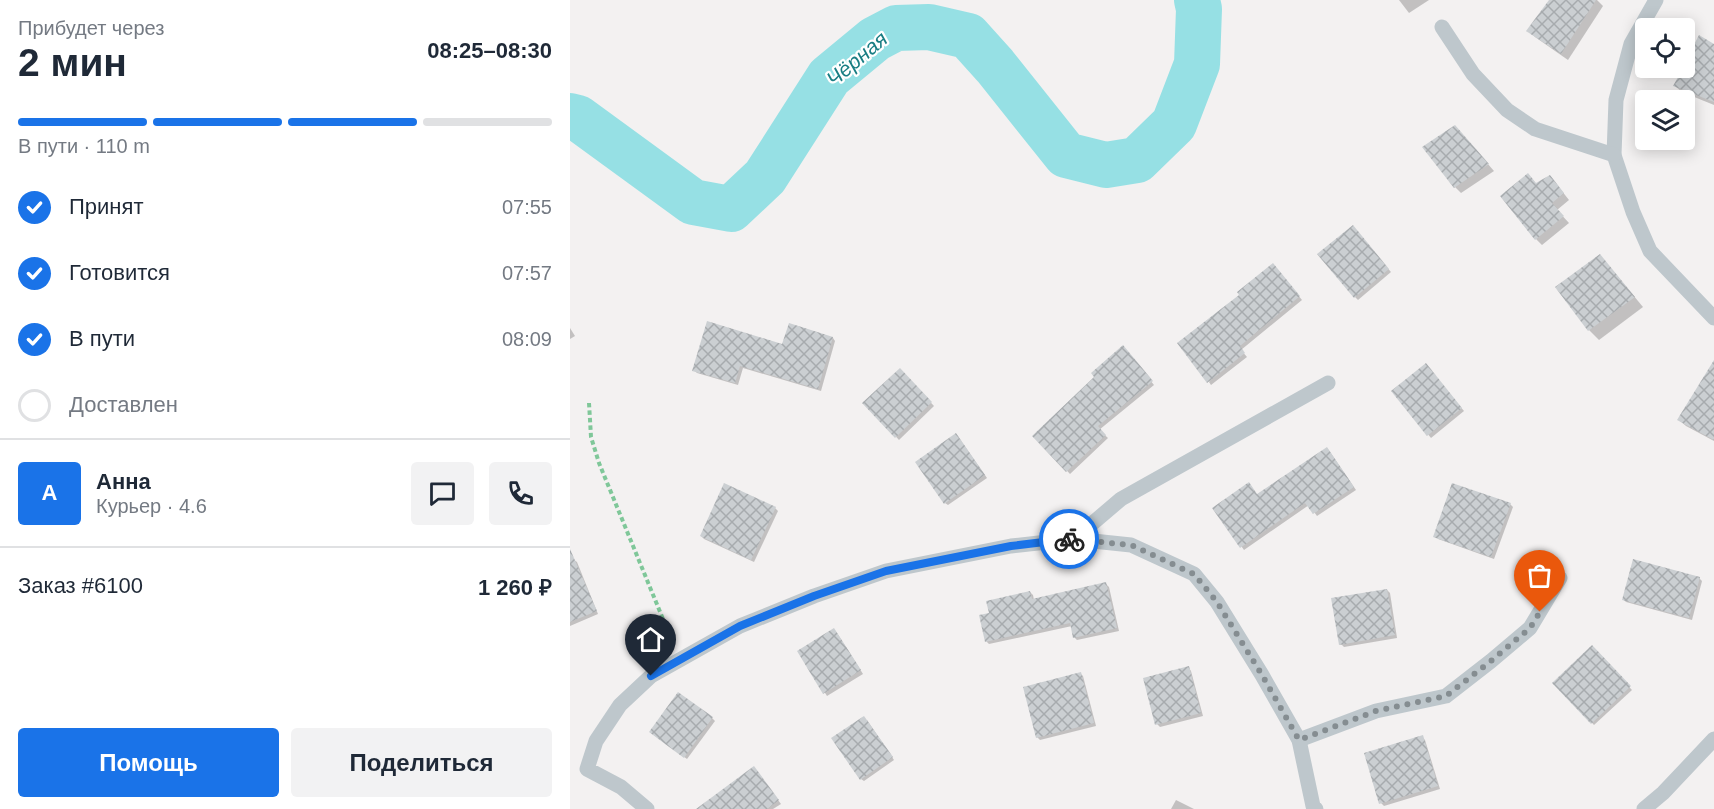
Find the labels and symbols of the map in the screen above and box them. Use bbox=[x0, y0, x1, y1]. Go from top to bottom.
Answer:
water label: Чёрная bbox=[822, 27, 892, 91]
courier bbox=[1039, 509, 1099, 569]
pin bbox=[1514, 550, 1565, 612]
pin bbox=[625, 614, 676, 676]

